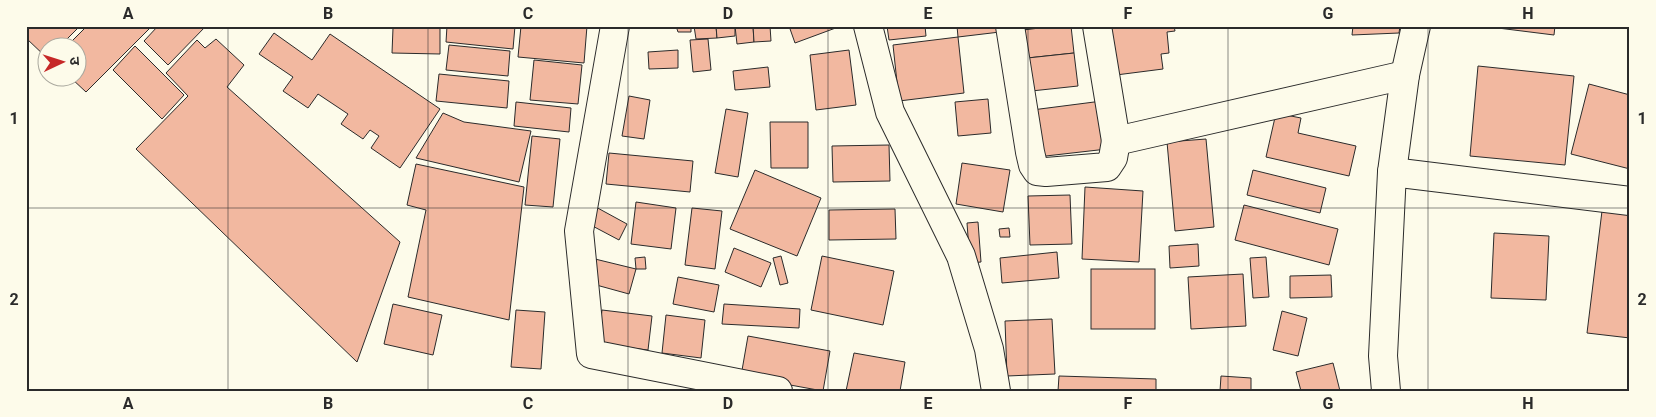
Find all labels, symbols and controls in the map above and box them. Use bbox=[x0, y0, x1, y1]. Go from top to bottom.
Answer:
text: A bbox=[123, 4, 134, 23]
text: B bbox=[323, 4, 333, 23]
text: C bbox=[523, 4, 533, 23]
text: D bbox=[723, 4, 733, 23]
text: E bbox=[924, 4, 933, 23]
text: F bbox=[1124, 4, 1133, 23]
text: G bbox=[1323, 4, 1334, 23]
text: H bbox=[1522, 4, 1534, 23]
north arrow bbox=[38, 38, 88, 88]
text: उ bbox=[67, 56, 83, 67]
text: 1 bbox=[9, 109, 19, 128]
text: 1 bbox=[1637, 109, 1647, 128]
text: 2 bbox=[9, 290, 19, 309]
text: 2 bbox=[1637, 290, 1647, 309]
text: A bbox=[123, 394, 134, 413]
text: B bbox=[323, 394, 333, 413]
text: C bbox=[523, 394, 533, 413]
text: D bbox=[723, 394, 733, 413]
text: E bbox=[924, 394, 933, 413]
text: F bbox=[1124, 394, 1133, 413]
text: G bbox=[1323, 394, 1334, 413]
text: H bbox=[1522, 394, 1534, 413]

